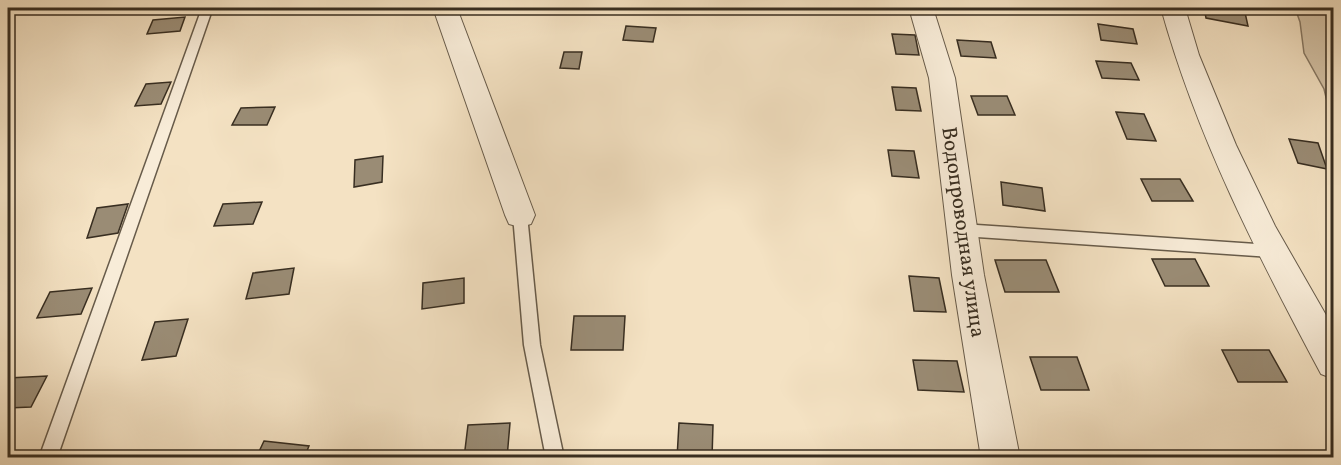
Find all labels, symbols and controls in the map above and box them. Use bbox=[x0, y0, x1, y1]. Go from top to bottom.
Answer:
street label: Водопроводная улица bbox=[933, 125, 992, 340]

